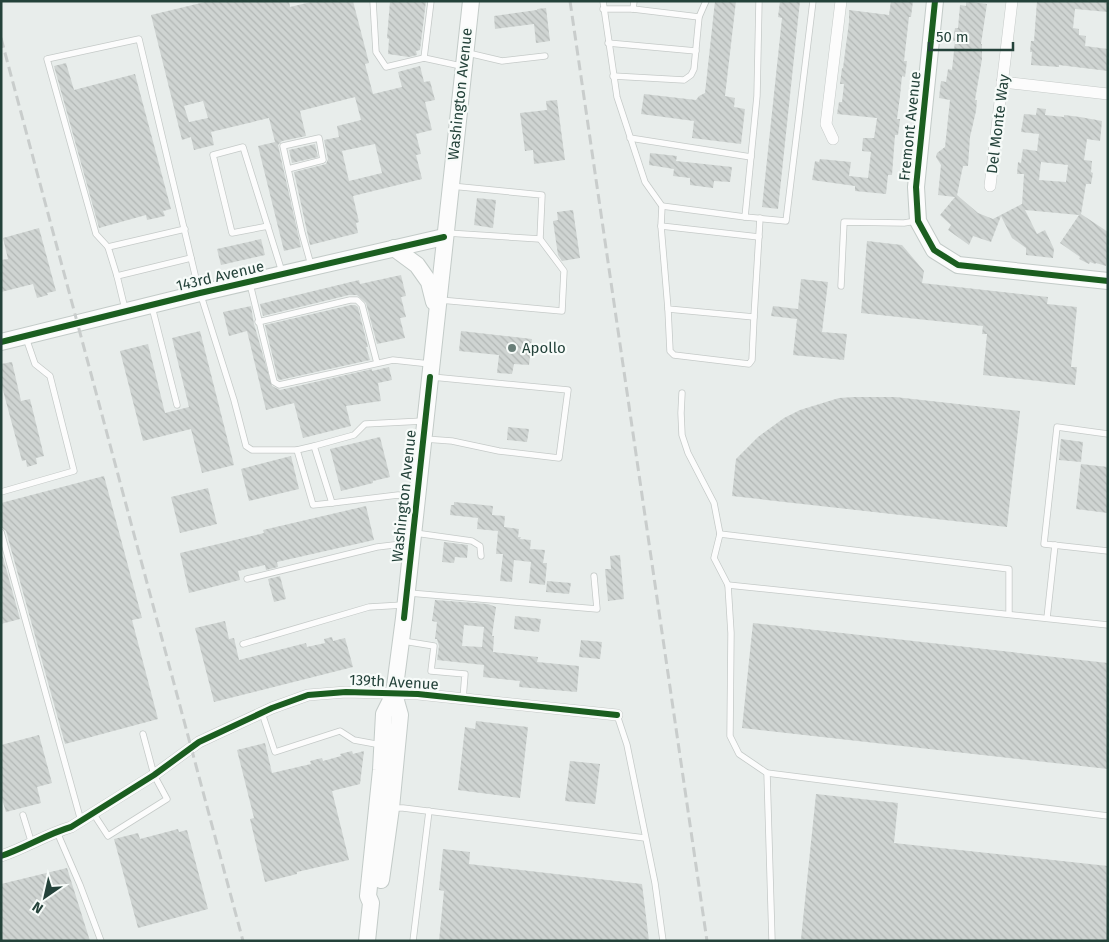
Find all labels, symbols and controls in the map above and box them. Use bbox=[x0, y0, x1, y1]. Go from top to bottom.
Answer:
scale bar bbox=[929, 20, 1013, 52]
street label: Washington Avenue bbox=[444, 27, 476, 161]
text: 50 m bbox=[936, 28, 969, 46]
street label: Fremont Avenue bbox=[895, 70, 925, 182]
street label: Del Monte Way bbox=[983, 73, 1013, 175]
street label: 143rd Avenue bbox=[174, 257, 266, 295]
place label: Apollo bbox=[522, 339, 566, 357]
marker: Apollo bbox=[506, 342, 518, 354]
street label: Washington Avenue bbox=[388, 429, 420, 563]
street label: 139th Avenue bbox=[349, 671, 439, 693]
north arrow bbox=[20, 872, 70, 922]
text: N bbox=[29, 898, 47, 917]

